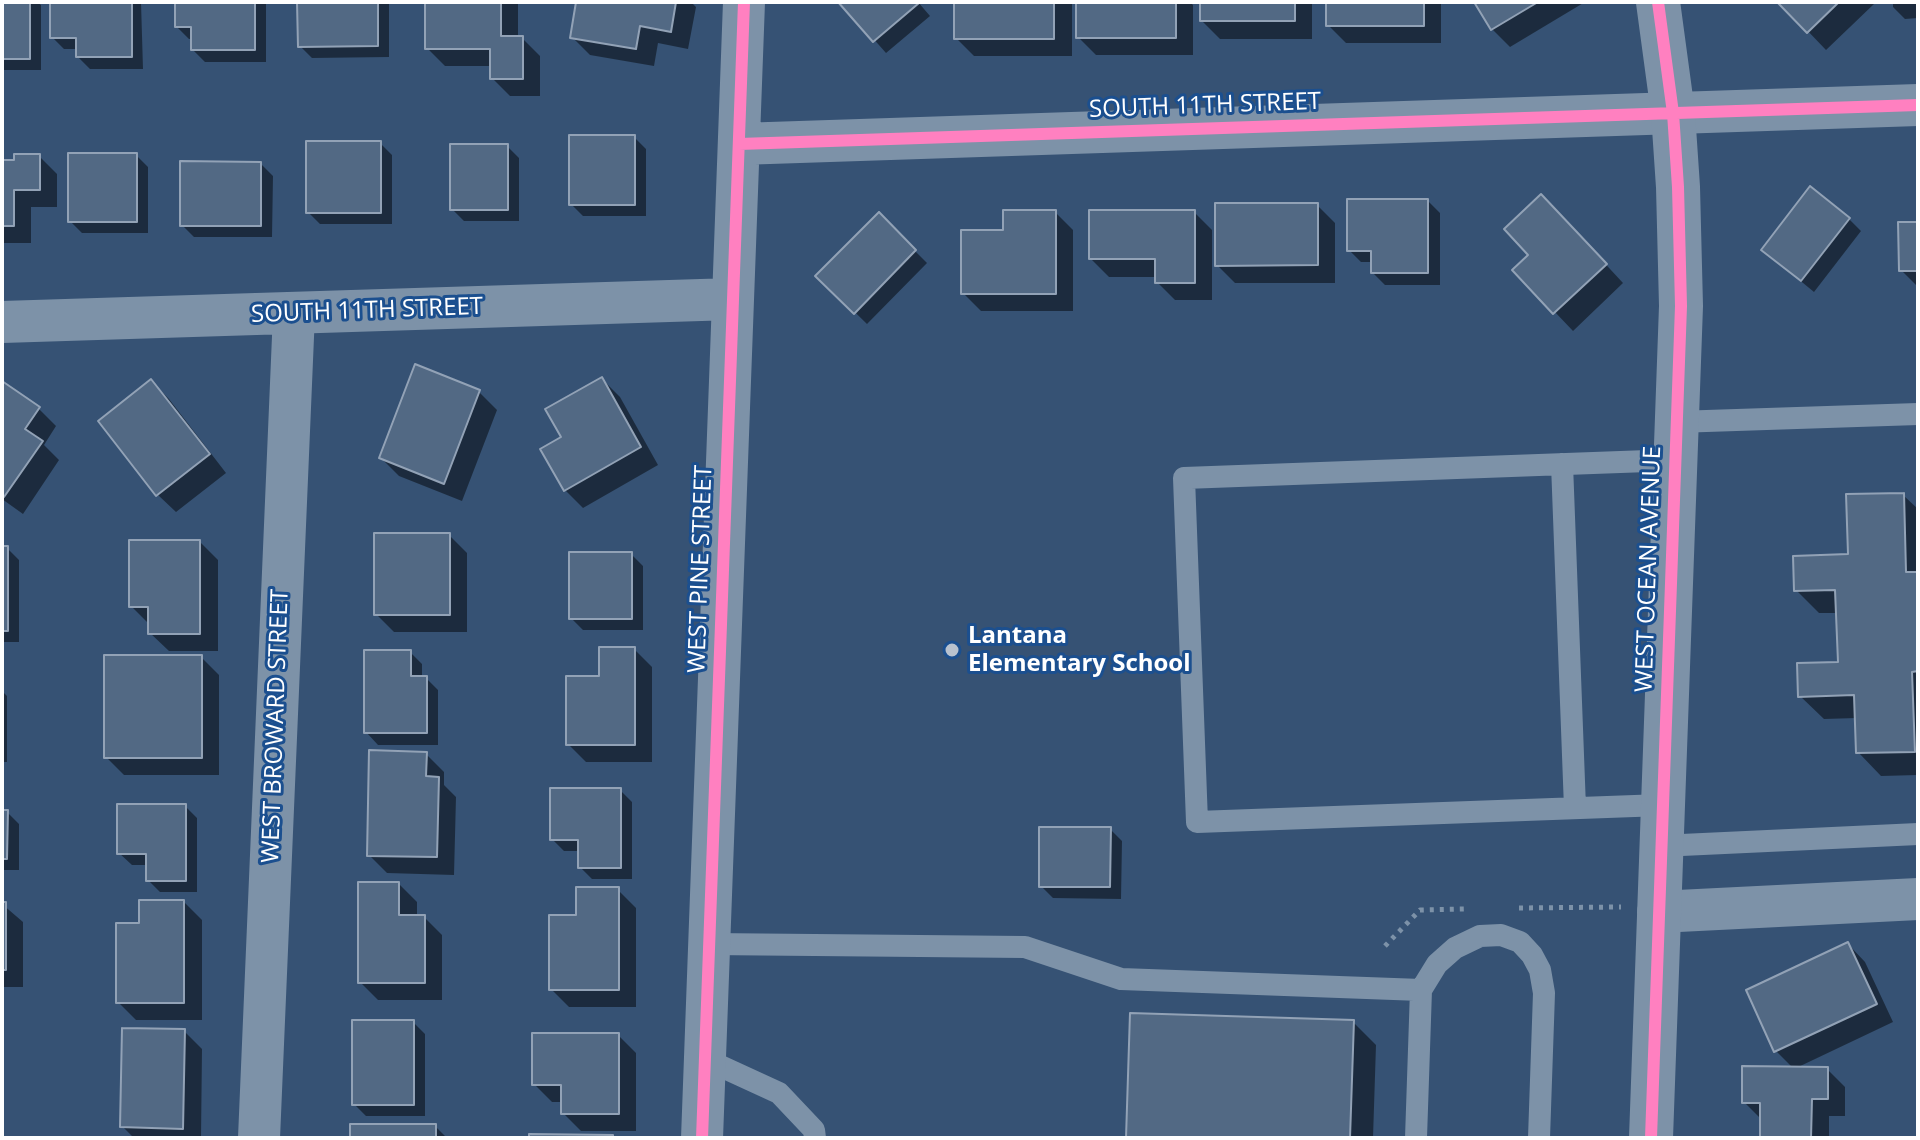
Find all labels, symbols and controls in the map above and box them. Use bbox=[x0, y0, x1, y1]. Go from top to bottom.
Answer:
street label: SOUTH 11TH STREET bbox=[1088, 88, 1322, 124]
street label: SOUTH 11TH STREET bbox=[250, 293, 484, 329]
street label: WEST OCEAN AVENUE bbox=[1630, 445, 1668, 693]
street label: WEST PINE STREET bbox=[683, 465, 719, 673]
street label: WEST BROWARD STREET bbox=[257, 589, 295, 863]
place label: Lantana Elementary School bbox=[968, 622, 1191, 678]
marker: Lantana Elementary School bbox=[943, 641, 961, 659]

